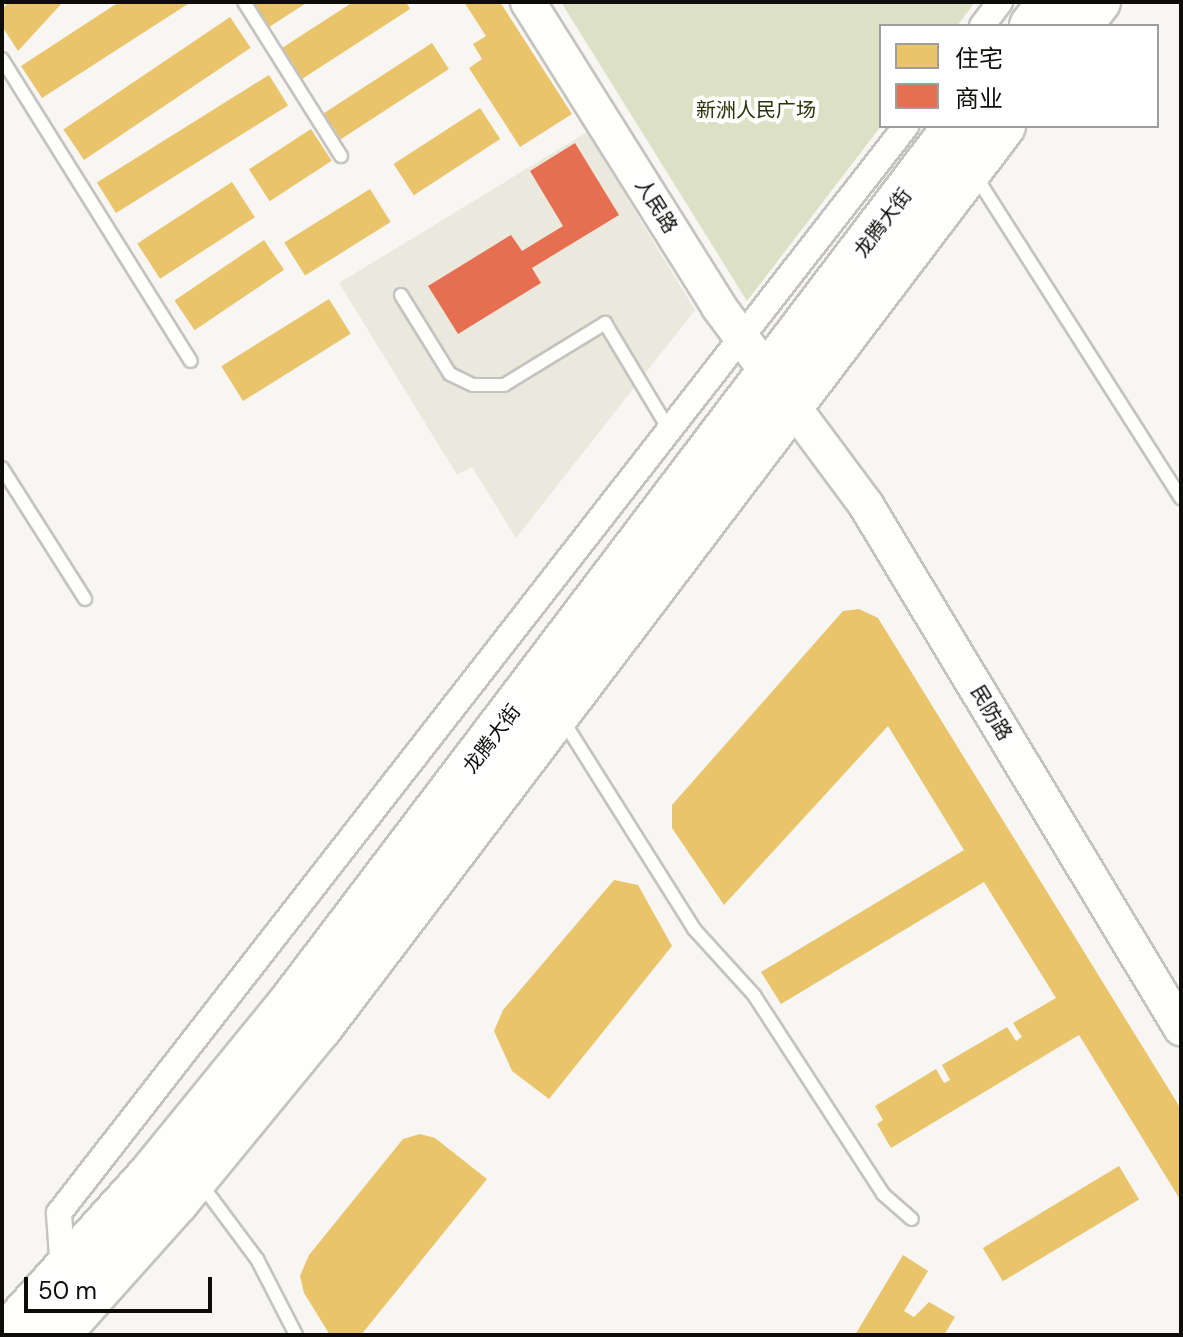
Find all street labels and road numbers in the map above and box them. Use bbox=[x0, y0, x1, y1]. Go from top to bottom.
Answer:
street label: 人民路 bbox=[630, 174, 682, 238]
street label: 龙腾大街 bbox=[849, 184, 917, 262]
street label: 民防路 bbox=[965, 681, 1017, 745]
street label: 龙腾大街 bbox=[458, 700, 526, 778]

